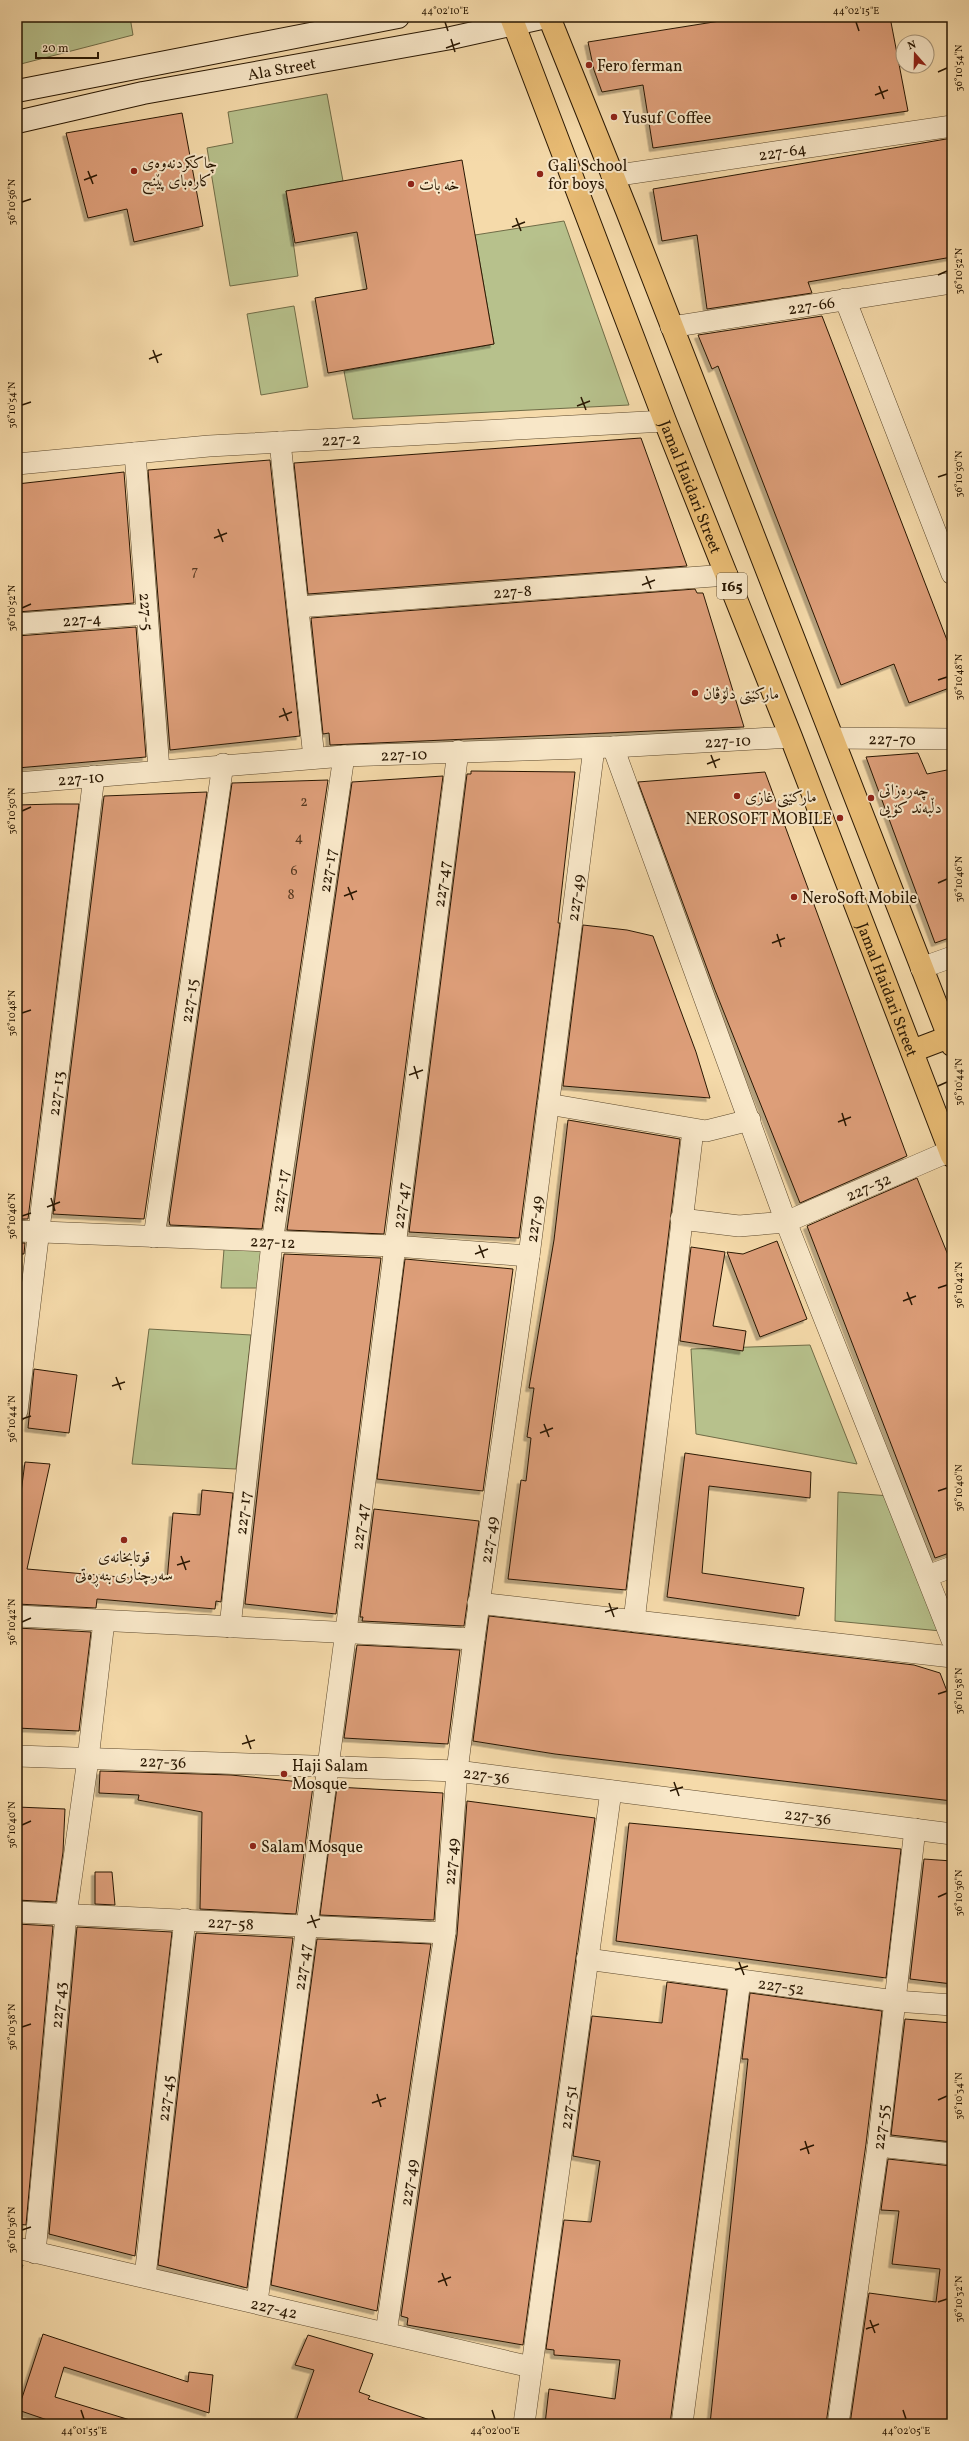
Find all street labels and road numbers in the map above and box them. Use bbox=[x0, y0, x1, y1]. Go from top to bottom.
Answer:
street label: Ala Street bbox=[246, 53, 318, 87]
street label: 227-64 bbox=[757, 139, 808, 167]
street label: 227-66 bbox=[787, 292, 837, 322]
street label: Jamal Haidari Street bbox=[653, 417, 726, 558]
street label: 227-2 bbox=[321, 429, 361, 453]
road number: 165 bbox=[717, 573, 747, 599]
street label: 227-8 bbox=[492, 581, 533, 605]
street label: 227-5 bbox=[133, 592, 157, 632]
street label: 227-4 bbox=[61, 609, 102, 633]
street label: 227-70 bbox=[868, 729, 916, 752]
street label: 227-10 bbox=[704, 730, 751, 755]
street label: 227-10 bbox=[380, 744, 428, 768]
street label: 227-10 bbox=[57, 767, 105, 793]
street label: 227-17 bbox=[315, 847, 343, 894]
street label: 227-47 bbox=[429, 859, 457, 909]
street label: 227-49 bbox=[563, 873, 591, 923]
street label: Jamal Haidari Street bbox=[850, 920, 922, 1061]
street label: 227-15 bbox=[176, 977, 205, 1024]
street label: 227-13 bbox=[44, 1070, 71, 1117]
street label: 227-17 bbox=[268, 1167, 296, 1215]
street label: 227-32 bbox=[843, 1169, 895, 1208]
street label: 227-47 bbox=[388, 1181, 416, 1230]
street label: 227-49 bbox=[522, 1195, 550, 1244]
street label: 227-12 bbox=[250, 1231, 296, 1255]
street label: 227-17 bbox=[231, 1489, 258, 1536]
street label: 227-47 bbox=[347, 1502, 375, 1552]
street label: 227-49 bbox=[476, 1515, 504, 1565]
street label: 227-36 bbox=[139, 1751, 187, 1775]
street label: 227-36 bbox=[462, 1763, 511, 1791]
street label: 227-36 bbox=[783, 1804, 832, 1832]
street label: 227-49 bbox=[440, 1837, 465, 1886]
street label: 227-58 bbox=[207, 1912, 254, 1937]
street label: 227-47 bbox=[289, 1942, 317, 1992]
street label: 227-52 bbox=[756, 1973, 806, 2002]
street label: 227-43 bbox=[47, 1981, 73, 2030]
street label: 227-45 bbox=[153, 2074, 180, 2123]
street label: 227-51 bbox=[556, 2084, 583, 2131]
street label: 227-55 bbox=[869, 2103, 896, 2151]
street label: 227-49 bbox=[396, 2158, 424, 2208]
street label: 227-42 bbox=[248, 2293, 300, 2326]

